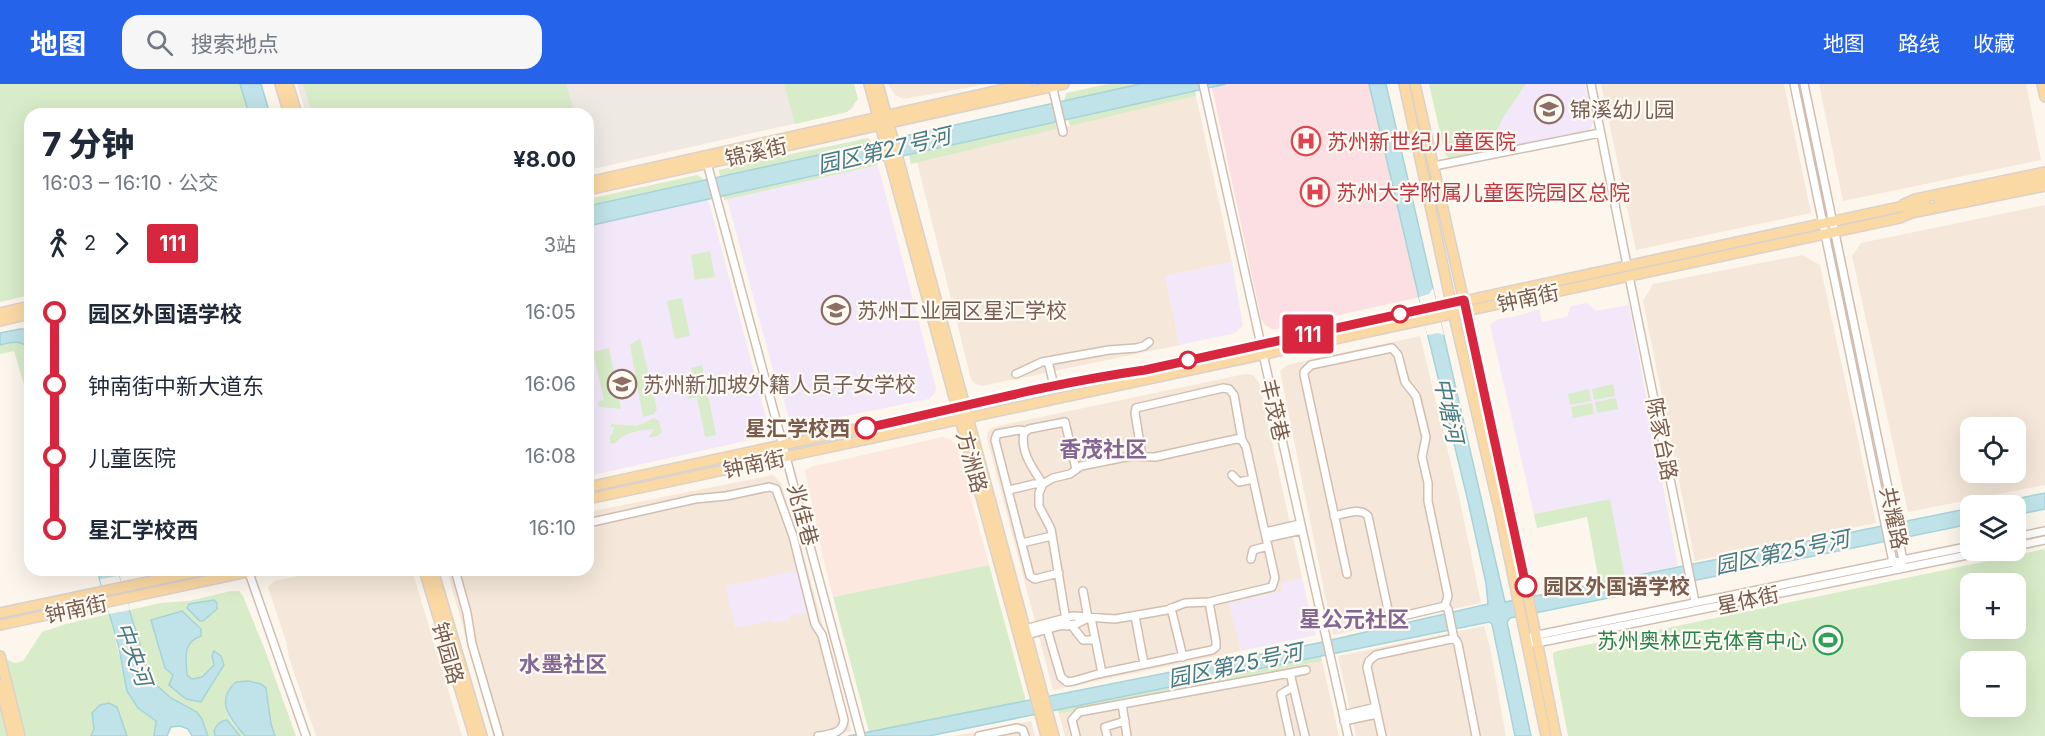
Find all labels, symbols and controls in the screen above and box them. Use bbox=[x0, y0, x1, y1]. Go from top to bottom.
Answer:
search box bbox=[122, 15, 542, 69]
icon: search bbox=[143, 26, 176, 59]
text: 地图 bbox=[30, 27, 86, 61]
text: 搜索地点 bbox=[191, 31, 279, 57]
text: 地图 bbox=[1823, 31, 1865, 56]
text: 路线 bbox=[1898, 31, 1940, 56]
text: 收藏 bbox=[1973, 31, 2015, 56]
school or university icon: 锦溪幼儿园 bbox=[1533, 93, 1565, 125]
place label: 锦溪幼儿园 bbox=[1570, 97, 1675, 122]
water label: 园区第27号河 bbox=[815, 121, 957, 178]
text: 7 分钟 bbox=[42, 124, 135, 164]
hospital icon: 苏州新世纪儿童医院 bbox=[1290, 125, 1322, 157]
place label: 苏州新世纪儿童医院 bbox=[1327, 129, 1516, 154]
street label: 锦溪街 bbox=[722, 133, 790, 171]
text: ¥8.00 bbox=[513, 146, 576, 172]
text: 16:03 – 16:10 · 公交 bbox=[42, 171, 219, 195]
hospital icon: 苏州大学附属儿童医院园区总院 bbox=[1299, 176, 1331, 208]
place label: 苏州大学附属儿童医院园区总院 bbox=[1336, 180, 1630, 205]
icon: walk bbox=[42, 227, 75, 260]
icon: forward bbox=[105, 227, 138, 260]
text: 2 bbox=[84, 231, 96, 255]
text: 111 bbox=[159, 231, 186, 256]
text: 3站 bbox=[544, 233, 576, 257]
street label: 钟南街 bbox=[1495, 279, 1561, 317]
school or university icon: 苏州工业园区星汇学校 bbox=[820, 294, 852, 326]
place label: 苏州工业园区星汇学校 bbox=[857, 298, 1067, 323]
text: 16:05 bbox=[525, 300, 576, 324]
text: 园区外国语学校 bbox=[88, 301, 242, 327]
unlabelled marker bbox=[1391, 305, 1409, 323]
line badge: 111 bbox=[1274, 314, 1342, 354]
text: 111 bbox=[1294, 322, 1322, 347]
unlabelled marker bbox=[1179, 351, 1197, 369]
school or university icon: 苏州新加坡外籍人员子女学校 bbox=[606, 368, 638, 400]
text: 16:06 bbox=[525, 372, 576, 396]
place label: 苏州新加坡外籍人员子女学校 bbox=[643, 372, 916, 397]
text: 钟南街中新大道东 bbox=[88, 373, 264, 399]
water label: 中塘河 bbox=[1429, 375, 1469, 449]
street label: 丰茂巷 bbox=[1256, 376, 1294, 444]
street label: 陈家台路 bbox=[1642, 395, 1682, 483]
place label: 星汇学校西 bbox=[745, 416, 850, 441]
marker: 星汇学校西 bbox=[855, 417, 877, 439]
map controls bbox=[1960, 417, 2026, 717]
button: locate bbox=[1960, 417, 2026, 483]
street label: 方洲路 bbox=[952, 428, 992, 496]
district label: 香茂社区 bbox=[1059, 436, 1147, 462]
text: 16:08 bbox=[525, 444, 576, 468]
text: 儿童医院 bbox=[88, 445, 176, 471]
street label: 钟南街 bbox=[721, 445, 787, 483]
street label: 兆佳巷 bbox=[783, 481, 823, 549]
street label: 共耀路 bbox=[1875, 485, 1913, 551]
button: layers bbox=[1960, 495, 2026, 561]
text: 16:10 bbox=[529, 516, 576, 540]
text: 星汇学校西 bbox=[88, 517, 198, 543]
water label: 园区第25号河 bbox=[1712, 524, 1855, 579]
button: + bbox=[1960, 573, 2026, 639]
place label: 园区外国语学校 bbox=[1543, 574, 1690, 599]
marker: 园区外国语学校 bbox=[1515, 575, 1537, 597]
street label: 星体街 bbox=[1715, 581, 1781, 619]
street label: 钟南街 bbox=[43, 590, 109, 628]
district label: 星公元社区 bbox=[1299, 606, 1409, 632]
water label: 中央河 bbox=[110, 619, 159, 693]
street label: 钟园路 bbox=[427, 619, 469, 687]
sports icon: 苏州奥林匹克体育中心 bbox=[1812, 624, 1844, 656]
place label: 苏州奥林匹克体育中心 bbox=[1597, 628, 1807, 653]
water label: 园区第25号河 bbox=[1165, 637, 1308, 692]
district label: 水墨社区 bbox=[519, 651, 607, 677]
button: − bbox=[1960, 651, 2026, 717]

